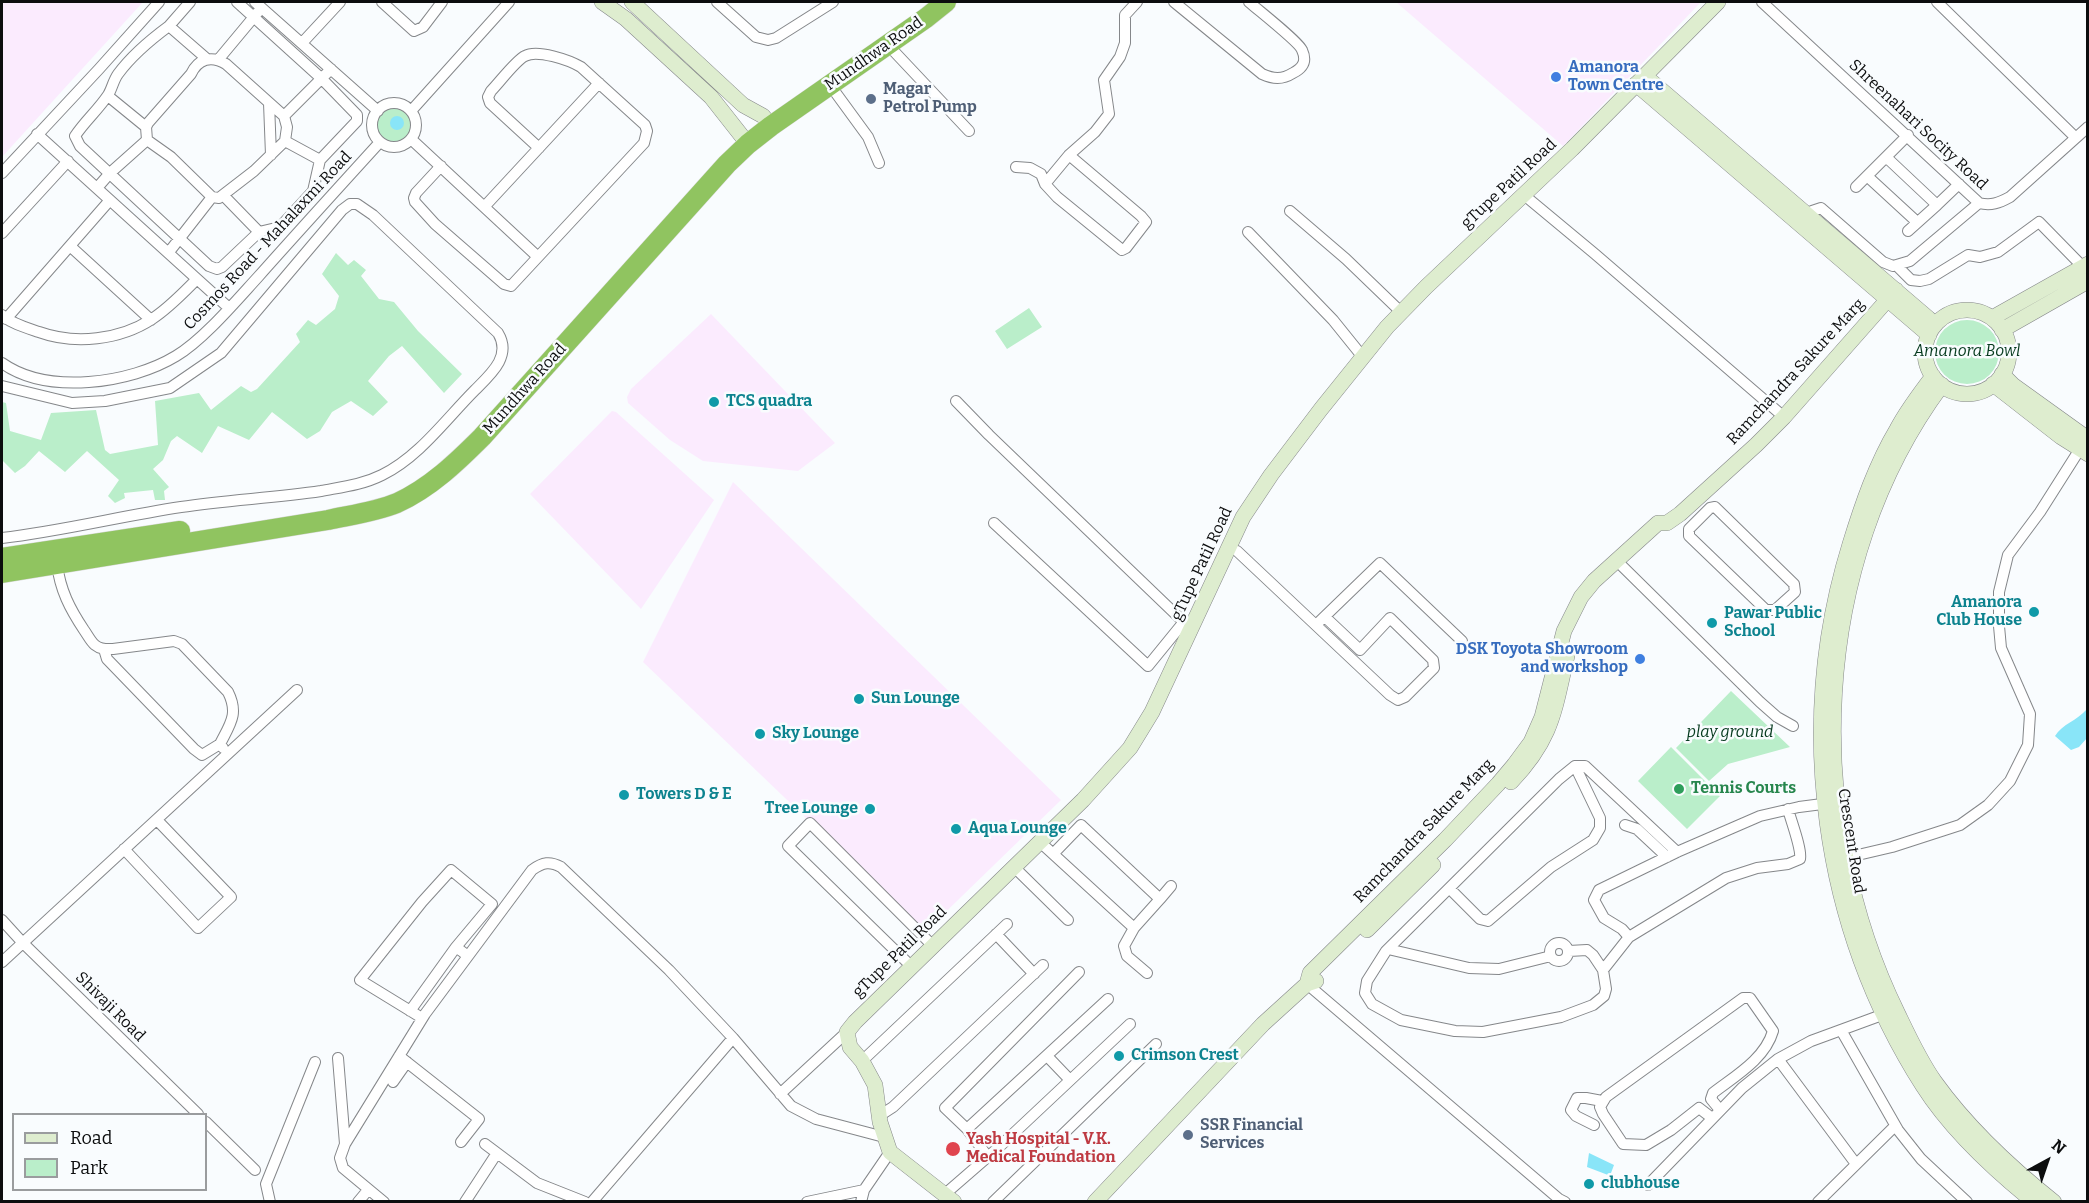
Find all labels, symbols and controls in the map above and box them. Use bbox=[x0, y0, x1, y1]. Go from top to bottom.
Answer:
street label: Mundhwa Road bbox=[821, 13, 927, 95]
street label: Shreenahari Socity Road bbox=[1845, 56, 1991, 194]
place label: Amanora Town Centre bbox=[1568, 58, 1664, 96]
marker: Amanora Town Centre bbox=[1549, 70, 1563, 84]
place label: Magar Petrol Pump bbox=[883, 80, 977, 118]
marker: Magar Petrol Pump bbox=[864, 92, 878, 106]
street label: gTupe Patil Road bbox=[1457, 135, 1561, 233]
street label: Cosmos Road - Mahalaxmi Road bbox=[180, 148, 356, 334]
street label: Ramchandra Sakure Marg bbox=[1723, 295, 1869, 449]
street label: Mundhwa Road bbox=[479, 340, 571, 438]
park label: Amanora Bowl bbox=[1914, 342, 2020, 362]
place label: TCS quadra bbox=[726, 392, 812, 412]
marker: TCS quadra bbox=[707, 395, 721, 409]
street label: gTupe Patil Road bbox=[1167, 504, 1237, 624]
place label: Amanora Club House bbox=[1936, 593, 2022, 631]
place label: Pawar Public School bbox=[1724, 604, 1822, 642]
marker: Amanora Club House bbox=[2027, 605, 2041, 619]
marker: Pawar Public School bbox=[1705, 616, 1719, 630]
place label: DSK Toyota Showroom and workshop bbox=[1456, 640, 1628, 678]
marker: DSK Toyota Showroom and workshop bbox=[1633, 652, 1647, 666]
place label: Sun Lounge bbox=[871, 689, 960, 709]
marker: Sun Lounge bbox=[852, 692, 866, 706]
park label: play ground bbox=[1687, 723, 1773, 743]
place label: Sky Lounge bbox=[772, 724, 859, 744]
marker: Sky Lounge bbox=[753, 727, 767, 741]
street label: Ramchandra Sakure Marg bbox=[1350, 755, 1498, 907]
place label: Tennis Courts bbox=[1691, 779, 1796, 799]
marker: Tennis Courts bbox=[1672, 782, 1686, 796]
place label: Towers D & E bbox=[636, 785, 732, 805]
street label: Crescent Road bbox=[1833, 787, 1869, 895]
marker: Towers D & E bbox=[617, 788, 631, 802]
place label: Tree Lounge bbox=[765, 799, 858, 819]
marker: Tree Lounge bbox=[863, 802, 877, 816]
place label: Aqua Lounge bbox=[968, 819, 1067, 839]
marker: Aqua Lounge bbox=[949, 822, 963, 836]
street label: gTupe Patil Road bbox=[849, 902, 951, 1002]
street label: Shivaji Road bbox=[71, 968, 149, 1046]
place label: Crimson Crest bbox=[1131, 1046, 1239, 1066]
marker: Crimson Crest bbox=[1112, 1049, 1126, 1063]
legend bbox=[12, 1113, 207, 1191]
place label: SSR Financial Services bbox=[1200, 1116, 1303, 1154]
text: Road bbox=[70, 1127, 112, 1149]
marker: SSR Financial Services bbox=[1181, 1128, 1195, 1142]
place label: Yash Hospital - V.K. Medical Foundation bbox=[966, 1130, 1116, 1168]
north arrow bbox=[2017, 1131, 2077, 1191]
text: N bbox=[2048, 1136, 2070, 1158]
marker: Yash Hospital - V.K. Medical Foundation bbox=[944, 1140, 962, 1158]
text: Park bbox=[70, 1157, 108, 1179]
place label: clubhouse bbox=[1601, 1174, 1680, 1194]
marker: clubhouse bbox=[1582, 1177, 1596, 1191]

